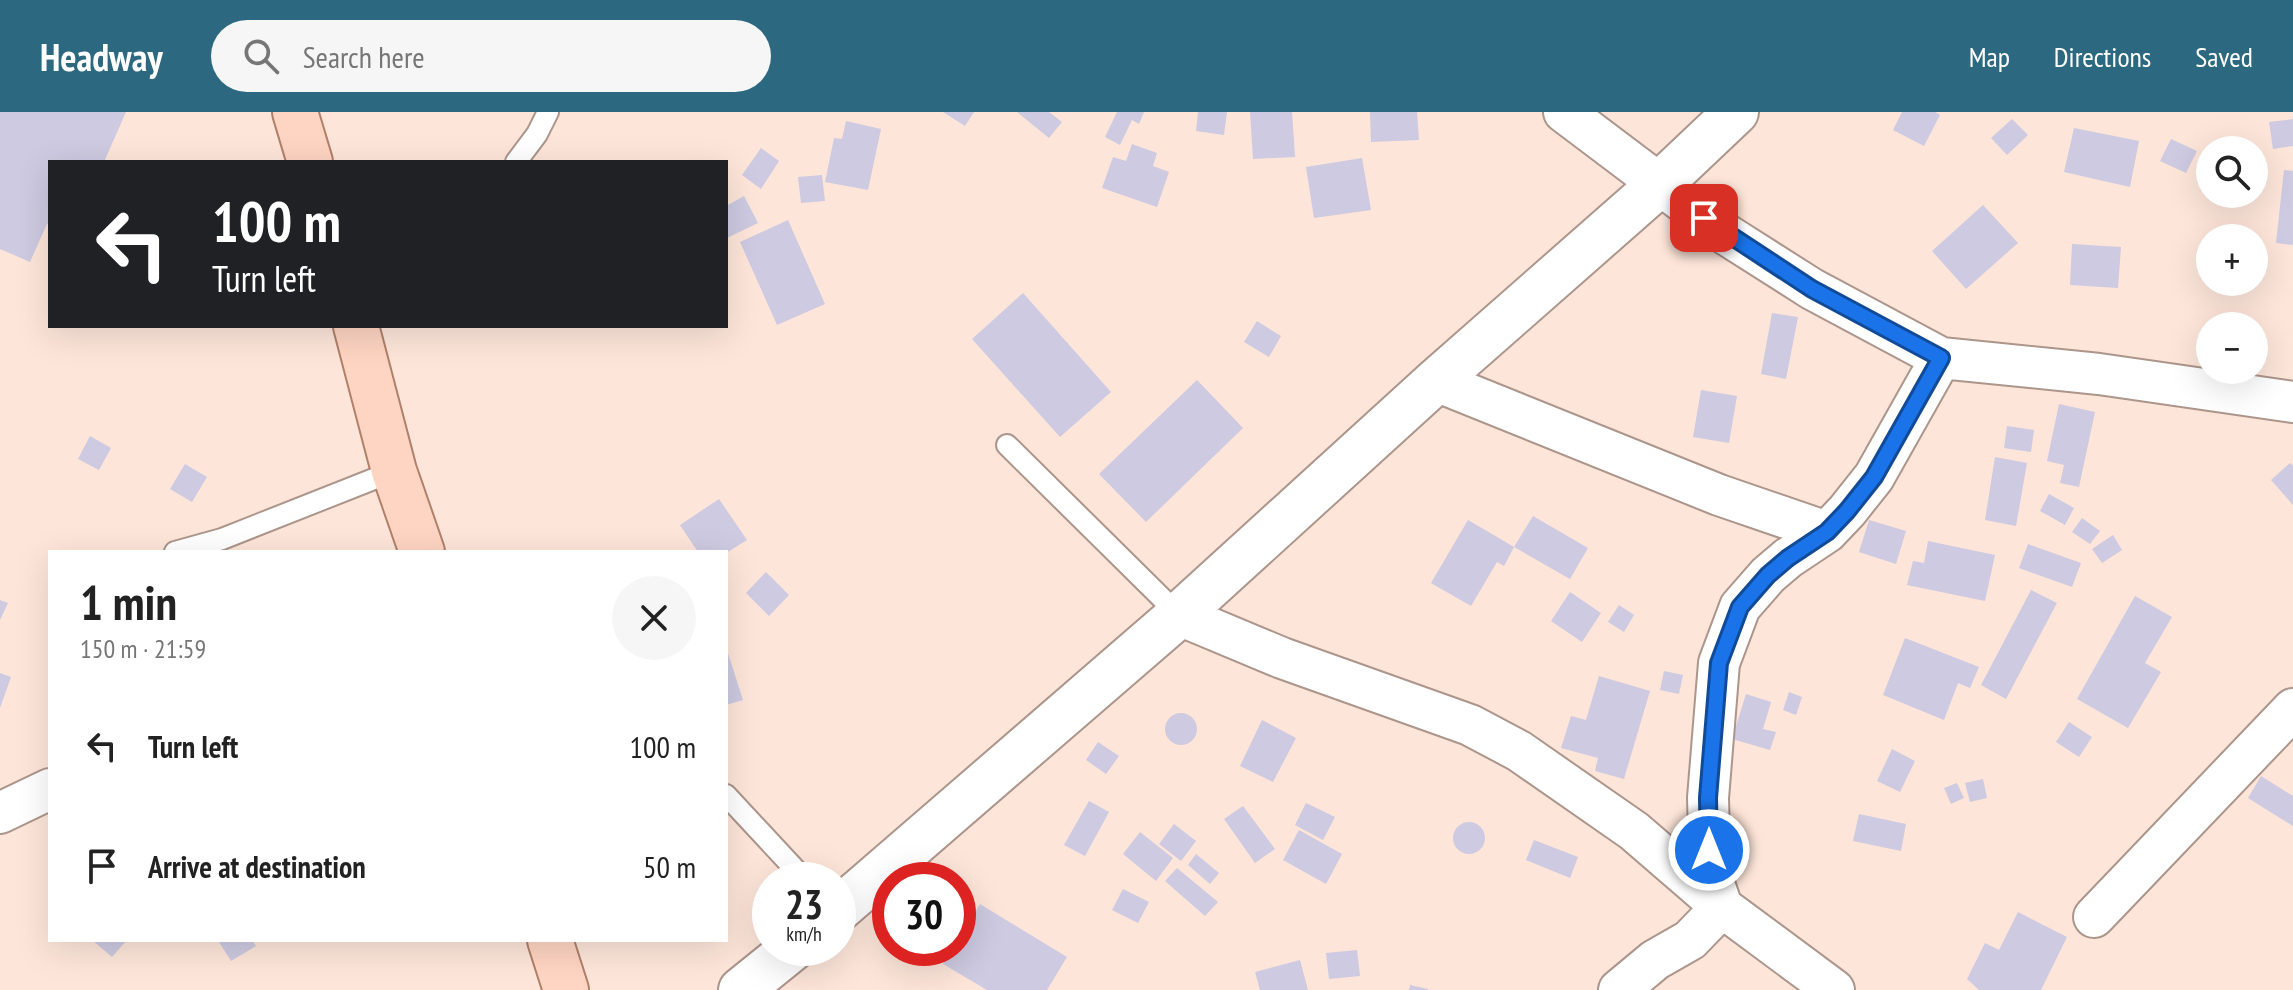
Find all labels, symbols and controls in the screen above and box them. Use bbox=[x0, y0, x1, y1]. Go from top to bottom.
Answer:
search box bbox=[211, 20, 771, 92]
text: Headway bbox=[40, 32, 163, 81]
icon: search bbox=[239, 34, 283, 78]
text: Search here bbox=[303, 37, 425, 76]
text: Map bbox=[1969, 38, 2010, 75]
text: Directions bbox=[2054, 38, 2151, 75]
text: Saved bbox=[2195, 38, 2253, 75]
map controls bbox=[2196, 136, 2268, 384]
button: search bbox=[2196, 136, 2268, 208]
pin bbox=[1670, 184, 1738, 252]
text: 100 m bbox=[212, 185, 341, 257]
icon: left bbox=[80, 192, 184, 296]
icon: arrive bbox=[1682, 196, 1726, 240]
button: + bbox=[2196, 224, 2268, 296]
text: Turn left bbox=[212, 255, 316, 302]
button: − bbox=[2196, 312, 2268, 384]
text: 1 min bbox=[80, 571, 177, 633]
button: close bbox=[612, 576, 696, 660]
text: 150 m · 21:59 bbox=[80, 632, 206, 665]
icon: left bbox=[80, 724, 124, 768]
text: Turn left bbox=[148, 727, 238, 766]
text: 100 m bbox=[630, 727, 696, 766]
position arrow bbox=[1667, 808, 1751, 892]
icon: arrive bbox=[80, 844, 124, 888]
text: Arrive at destination bbox=[148, 847, 366, 886]
text: 50 m bbox=[643, 847, 696, 886]
speed limit sign: 30 bbox=[872, 862, 976, 966]
text: 23 bbox=[785, 878, 823, 930]
text: km/h bbox=[786, 921, 822, 947]

